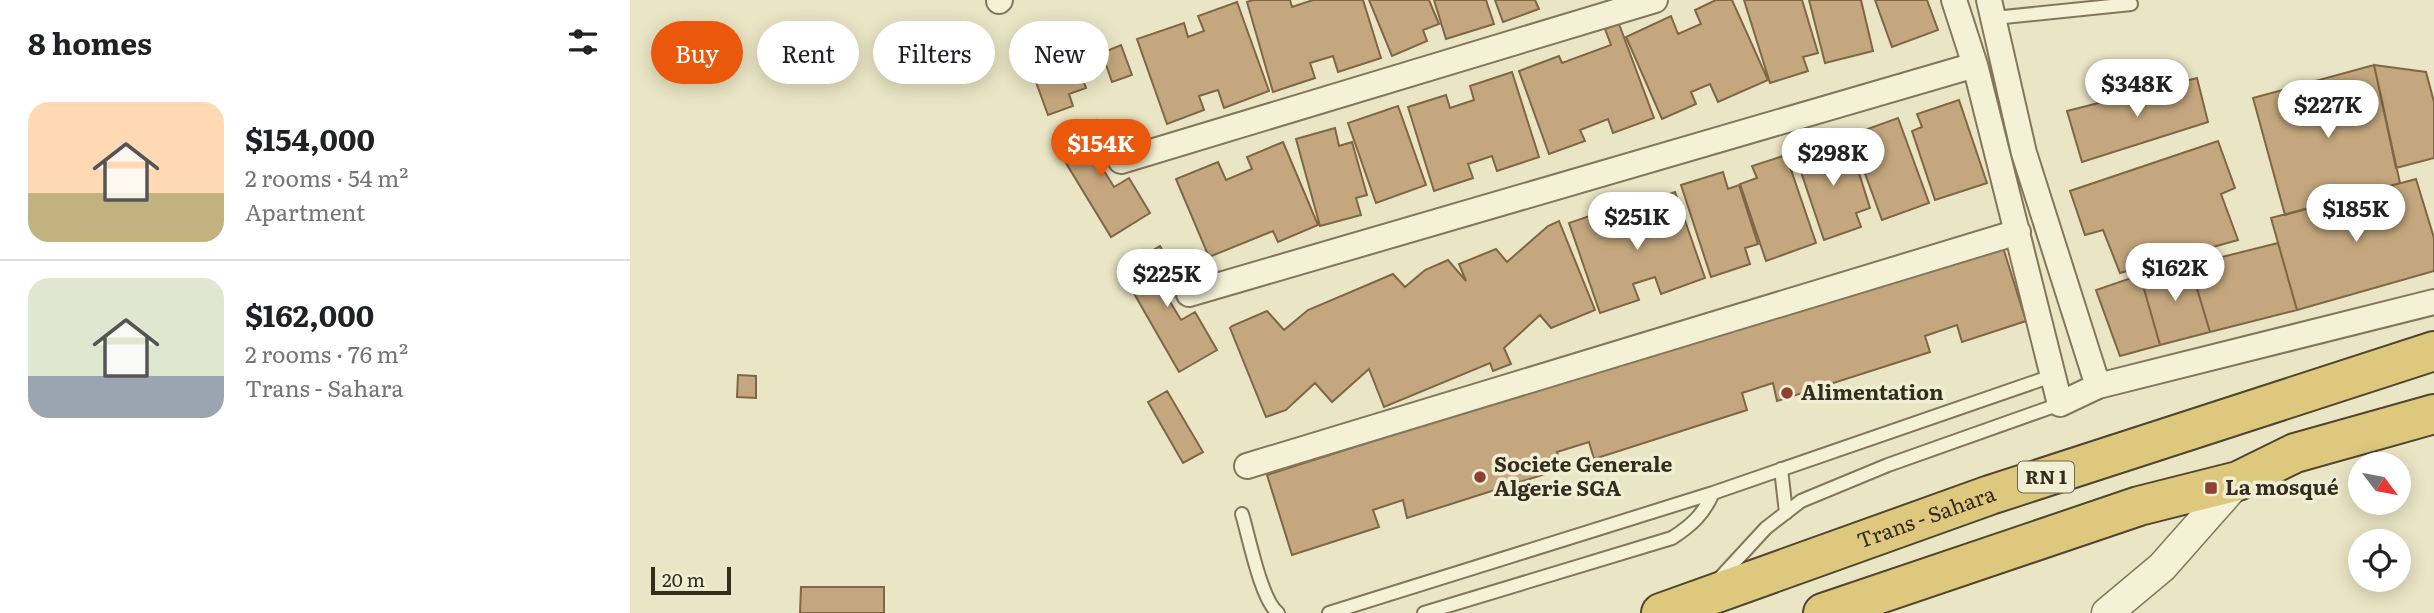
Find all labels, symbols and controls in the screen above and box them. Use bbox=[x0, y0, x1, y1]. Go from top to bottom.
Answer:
text: 8 homes bbox=[28, 20, 152, 64]
chip: Buy bbox=[651, 21, 743, 84]
chip: Rent bbox=[757, 21, 859, 84]
chip: Filters bbox=[873, 21, 995, 84]
chip: New bbox=[1009, 21, 1109, 84]
icon: filters bbox=[564, 23, 602, 61]
pin: $348K bbox=[2088, 60, 2186, 119]
text: $348K bbox=[2101, 65, 2173, 99]
pin: $227K bbox=[2279, 80, 2377, 140]
text: $227K bbox=[2294, 86, 2362, 120]
text: $154,000 bbox=[245, 116, 375, 160]
pin: $154K bbox=[1052, 120, 1150, 179]
text: $154K bbox=[1067, 125, 1135, 159]
pin: $298K bbox=[1784, 128, 1882, 188]
icon: home bbox=[84, 130, 168, 214]
text: $298K bbox=[1798, 134, 1868, 168]
text: 2 rooms · 54 m² bbox=[245, 160, 408, 194]
pin: $185K bbox=[2307, 184, 2405, 244]
text: $185K bbox=[2322, 190, 2390, 224]
pin: $251K bbox=[1588, 192, 1686, 252]
text: Apartment bbox=[245, 194, 365, 228]
text: $251K bbox=[1604, 198, 1670, 232]
pin: $162K bbox=[2126, 244, 2224, 303]
text: $162K bbox=[2141, 249, 2209, 283]
pin: $225K bbox=[1118, 250, 1216, 309]
text: $225K bbox=[1133, 255, 1201, 289]
text: $162,000 bbox=[245, 292, 374, 336]
icon: home bbox=[84, 306, 168, 390]
text: 2 rooms · 76 m² bbox=[245, 336, 408, 370]
text: Trans - Sahara bbox=[245, 370, 404, 404]
place label: Alimentation bbox=[1801, 375, 1944, 406]
marker: Alimentation bbox=[1779, 385, 1795, 401]
place label: Societe Generale Algerie SGA bbox=[1494, 447, 1673, 502]
north arrow bbox=[2348, 452, 2412, 514]
map controls bbox=[2348, 452, 2411, 592]
road number: RN 1 bbox=[2018, 462, 2074, 492]
marker: Societe Generale Algerie SGA bbox=[1472, 469, 1488, 485]
place label: La mosqué bbox=[2225, 470, 2339, 501]
street label: Trans - Sahara bbox=[1852, 476, 2000, 555]
marker: La mosqué bbox=[2203, 480, 2219, 496]
button: locate bbox=[2348, 529, 2411, 592]
scale bar bbox=[651, 564, 732, 596]
text: 20 m bbox=[662, 565, 705, 593]

